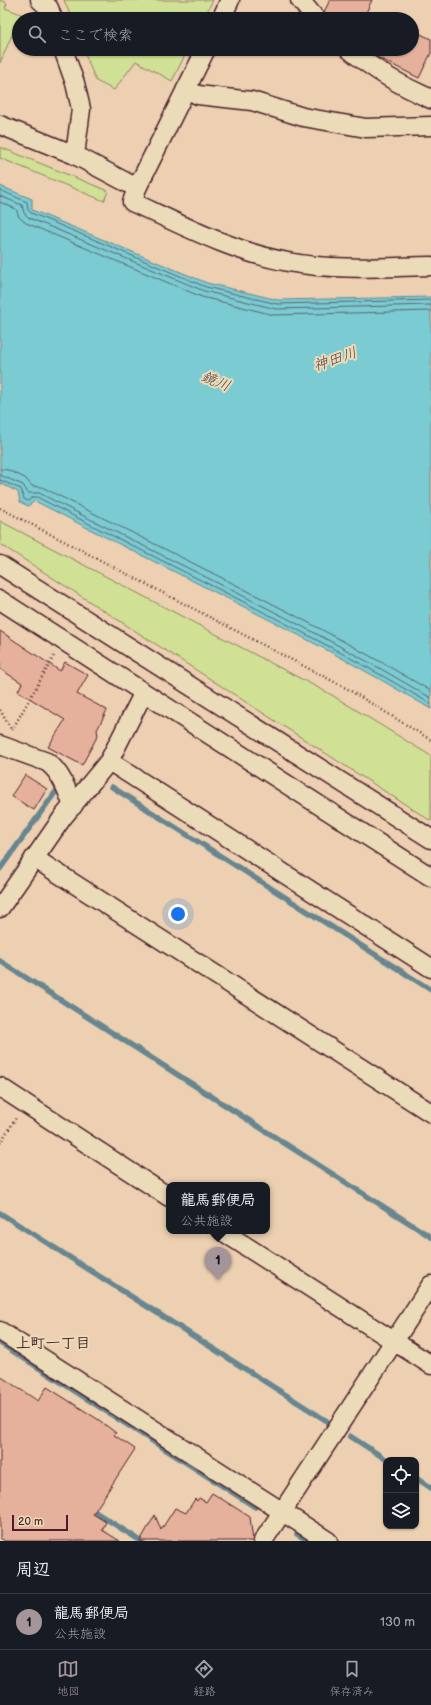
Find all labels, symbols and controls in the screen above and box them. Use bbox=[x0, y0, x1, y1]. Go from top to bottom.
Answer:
search box bbox=[12, 12, 419, 56]
icon: search bbox=[26, 23, 48, 45]
text: ここで検索 bbox=[58, 26, 133, 45]
water label: 神田川 bbox=[311, 343, 360, 376]
water label: 鏡川 bbox=[198, 367, 233, 396]
your location bbox=[168, 904, 188, 924]
popup bbox=[166, 1182, 270, 1234]
text: 龍馬郵便局 bbox=[180, 1191, 256, 1210]
text: 公共施設 bbox=[180, 1213, 233, 1229]
pin: 1 bbox=[205, 1247, 231, 1280]
district label: 上町一丁目 bbox=[15, 1334, 91, 1353]
map controls bbox=[383, 1457, 419, 1529]
button: locate bbox=[383, 1457, 419, 1493]
button: layers bbox=[383, 1493, 419, 1529]
scale bar bbox=[12, 1513, 68, 1532]
text: 20 m bbox=[18, 1515, 43, 1528]
text: 周辺 bbox=[16, 1560, 50, 1580]
text: 龍馬郵便局 bbox=[54, 1604, 129, 1623]
text: 1 bbox=[26, 1614, 32, 1630]
text: 130 m bbox=[380, 1614, 415, 1630]
text: 公共施設 bbox=[54, 1626, 106, 1642]
tab: 地図 bbox=[57, 1658, 79, 1698]
tab: 経路 bbox=[193, 1658, 215, 1698]
tab: 保存済み bbox=[330, 1658, 374, 1698]

